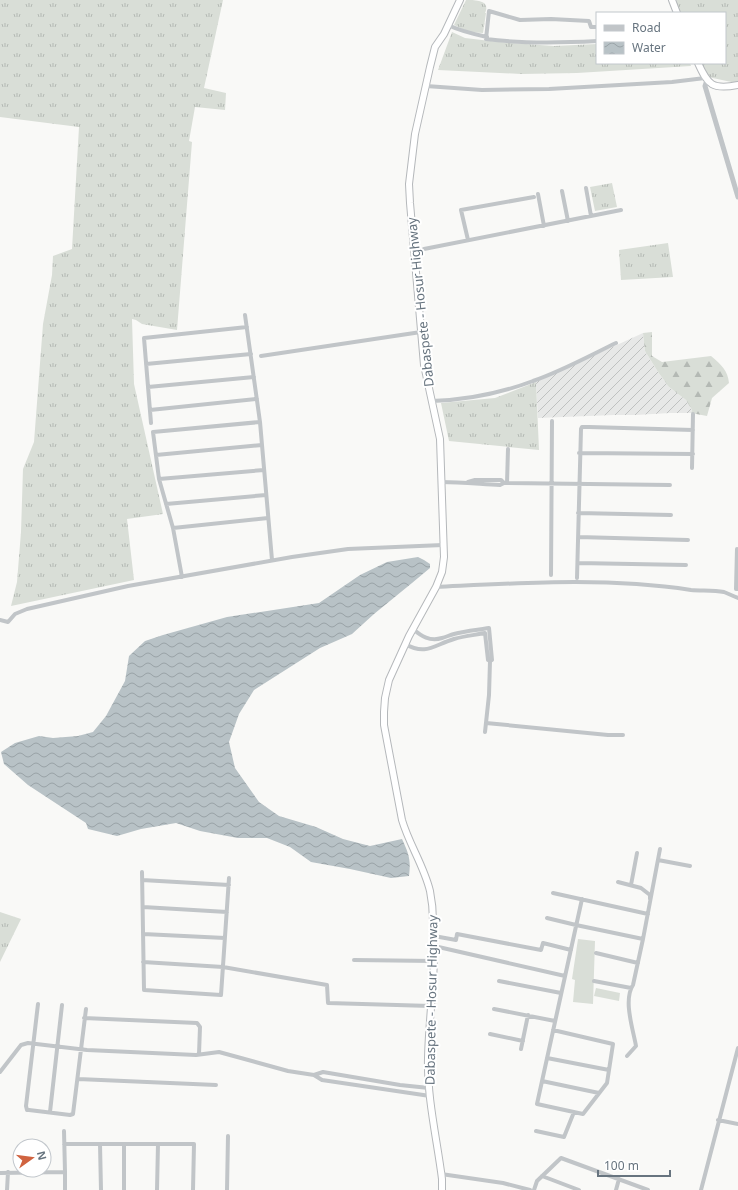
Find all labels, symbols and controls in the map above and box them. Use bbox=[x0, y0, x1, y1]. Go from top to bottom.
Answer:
legend bbox=[596, 12, 726, 64]
text: Road bbox=[632, 19, 661, 36]
text: Water bbox=[632, 39, 666, 56]
street label: Dabaspete - Hosur Highway bbox=[402, 216, 438, 388]
street label: Dabaspete - Hosur Highway bbox=[421, 914, 441, 1085]
north arrow bbox=[12, 1138, 52, 1178]
text: N bbox=[34, 1149, 51, 1162]
scale bar bbox=[598, 1152, 670, 1178]
text: 100 m bbox=[604, 1157, 639, 1174]

